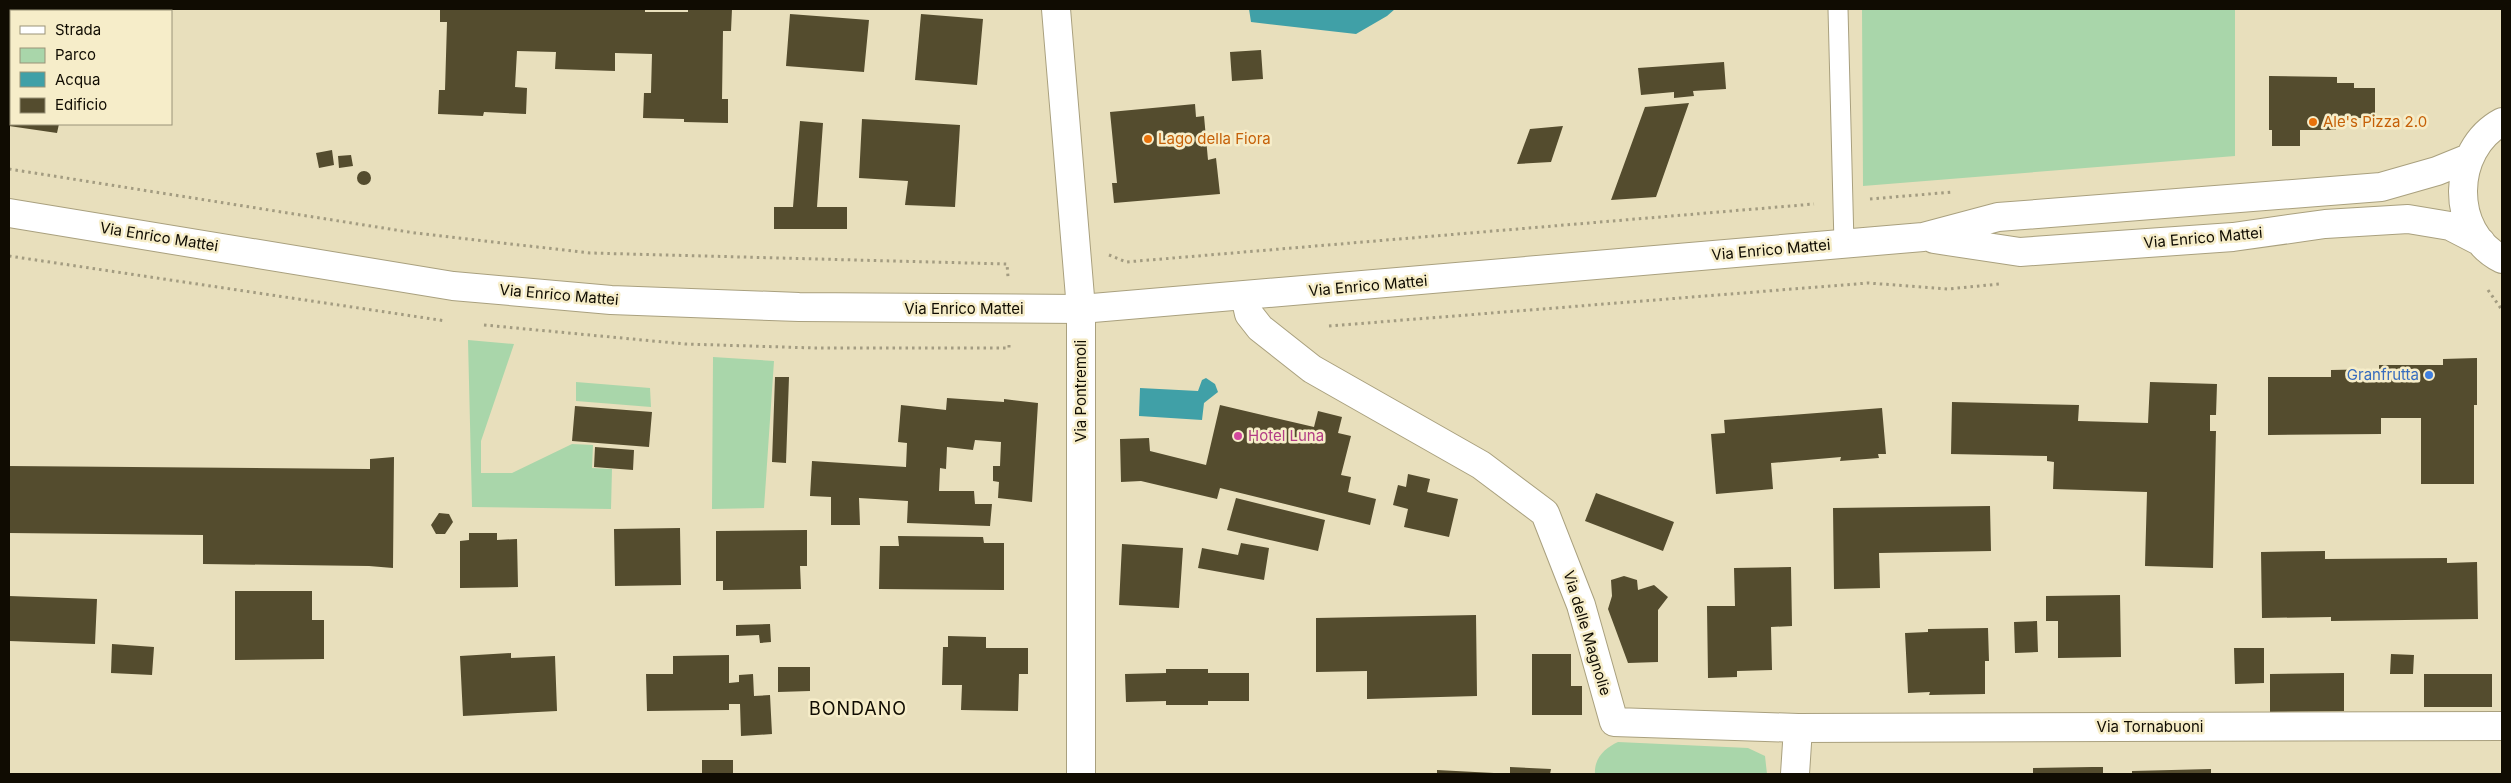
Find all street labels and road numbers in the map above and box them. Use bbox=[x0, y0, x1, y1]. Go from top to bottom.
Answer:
street label: Via Enrico Mattei bbox=[99, 218, 220, 255]
street label: Via Enrico Mattei bbox=[2143, 223, 2263, 252]
street label: Via Enrico Mattei bbox=[1711, 235, 1831, 264]
street label: Via Enrico Mattei bbox=[1308, 271, 1428, 300]
street label: Via Enrico Mattei bbox=[499, 280, 619, 309]
street label: Via Enrico Mattei bbox=[904, 299, 1024, 318]
street label: Via Pontremoli bbox=[1071, 340, 1090, 442]
street label: Via delle Magnolie bbox=[1559, 568, 1616, 698]
street label: Via Tornabuoni bbox=[2097, 717, 2203, 736]

